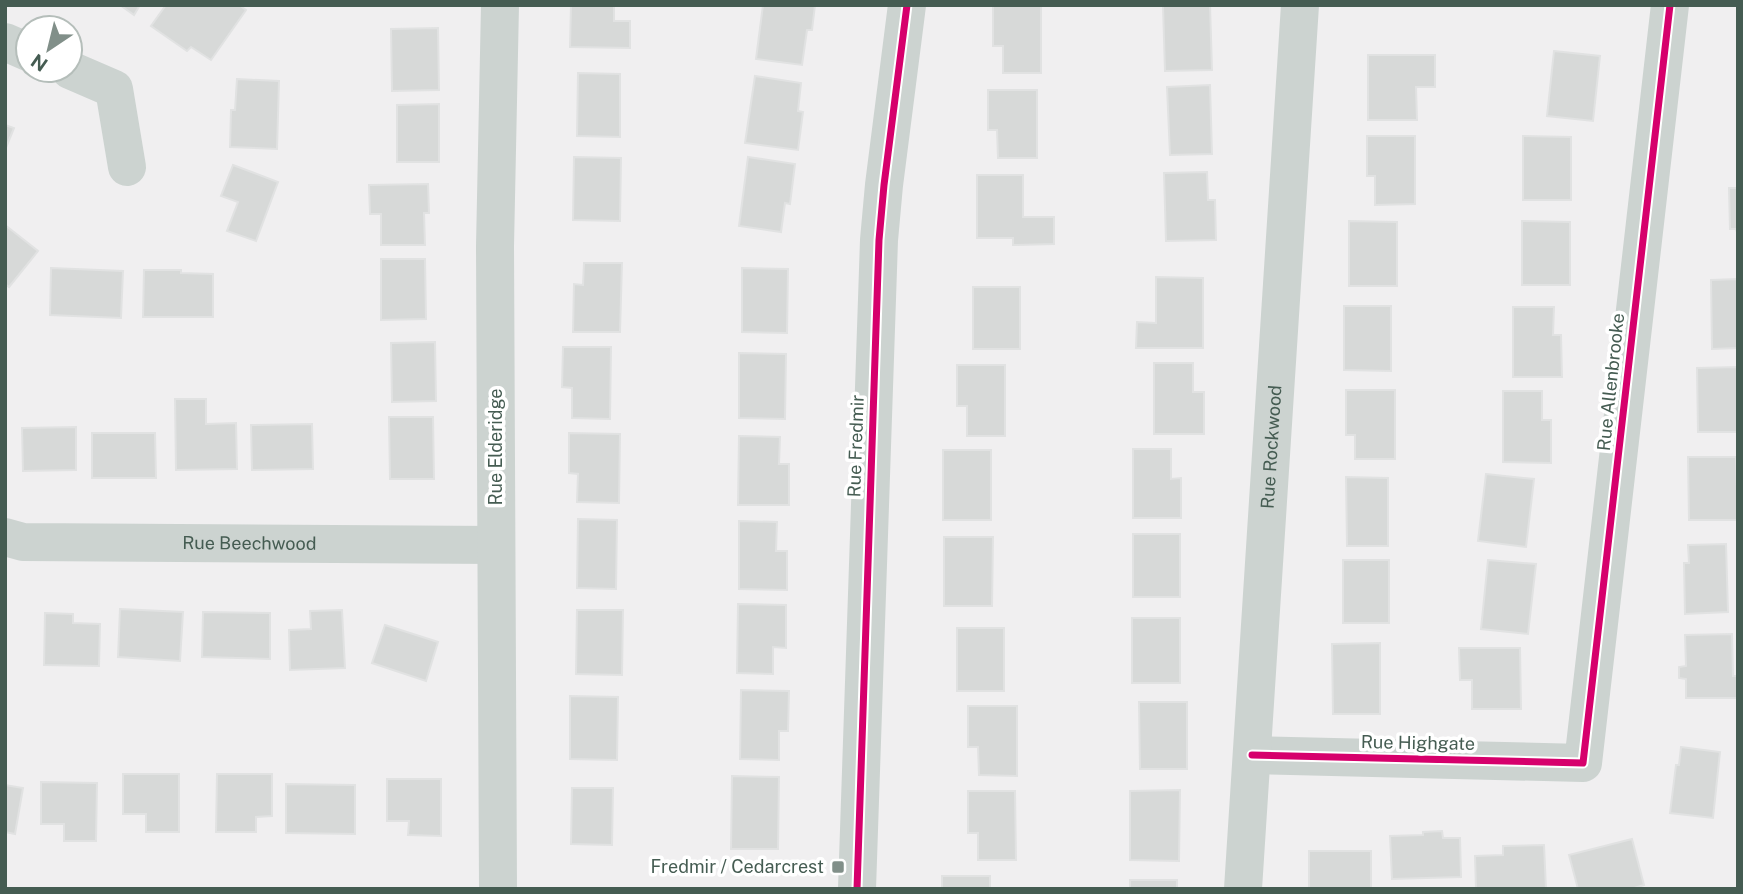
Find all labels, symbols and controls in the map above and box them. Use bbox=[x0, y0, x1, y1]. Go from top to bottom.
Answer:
north arrow bbox=[14, 14, 84, 84]
text: N bbox=[27, 50, 52, 76]
street label: Rue Allenbrooke bbox=[1593, 312, 1628, 452]
street label: Rue Rockwood bbox=[1257, 384, 1285, 509]
street label: Rue Elderidge bbox=[485, 388, 506, 506]
street label: Rue Fredmir bbox=[843, 394, 868, 498]
street label: Rue Beechwood bbox=[182, 532, 316, 554]
street label: Rue Highgate bbox=[1361, 731, 1475, 754]
place label: Fredmir / Cedarcrest bbox=[650, 856, 824, 877]
marker: Fredmir / Cedarcrest bbox=[830, 859, 846, 875]

